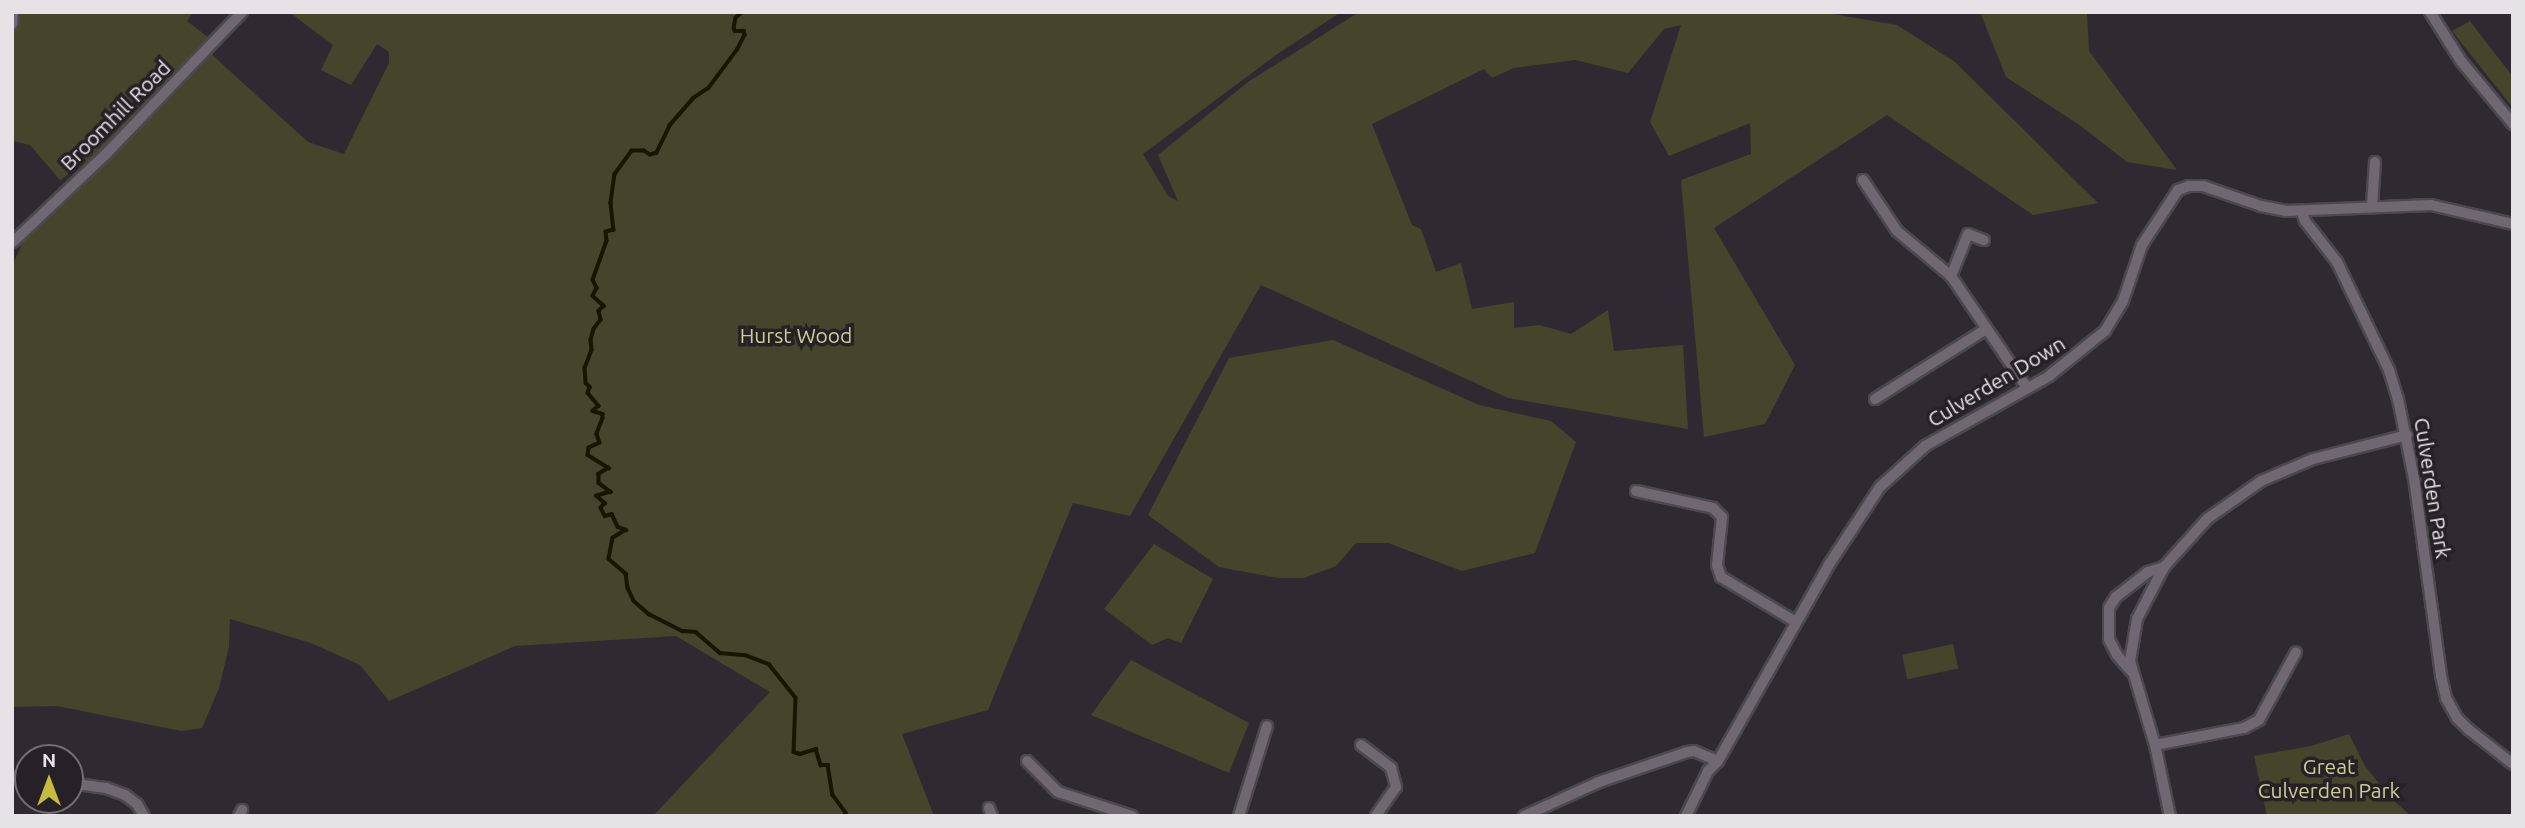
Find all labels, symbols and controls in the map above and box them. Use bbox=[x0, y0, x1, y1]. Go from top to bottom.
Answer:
street label: Broomhill Road bbox=[55, 55, 175, 175]
park label: Hurst Wood bbox=[740, 322, 852, 348]
street label: Culverden Down bbox=[1923, 330, 2069, 432]
street label: Culverden Park bbox=[2409, 416, 2457, 560]
north arrow bbox=[14, 744, 84, 814]
text: N bbox=[42, 749, 56, 771]
park label: Great Culverden Park bbox=[2258, 753, 2400, 803]

